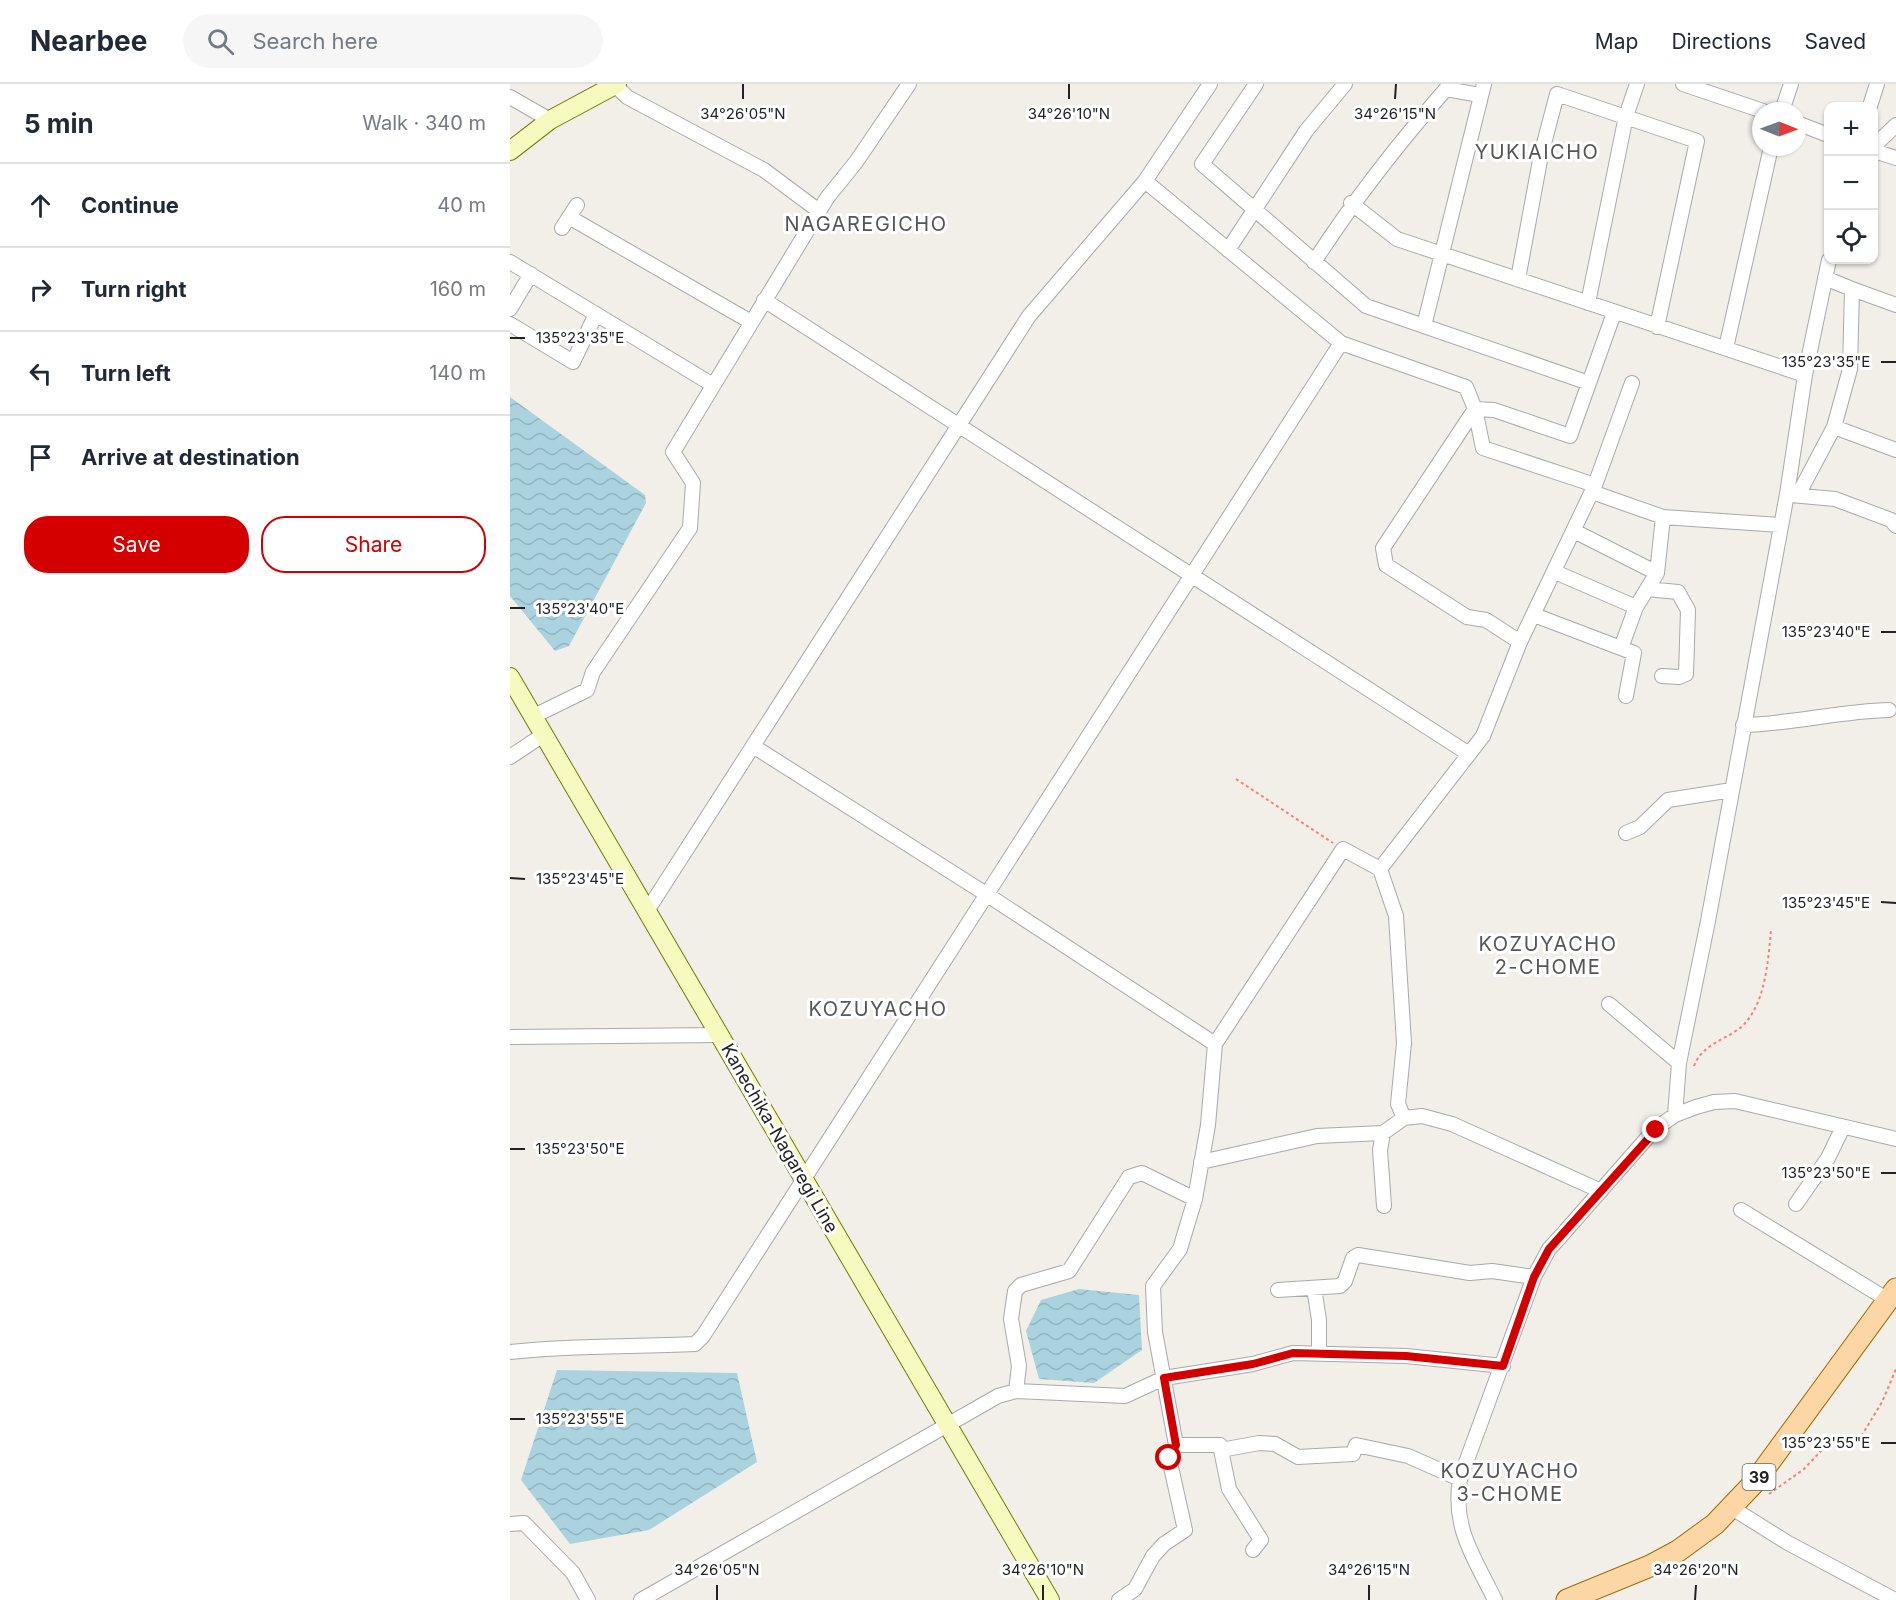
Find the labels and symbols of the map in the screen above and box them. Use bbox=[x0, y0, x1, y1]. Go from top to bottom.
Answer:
north arrow bbox=[1752, 102, 1806, 156]
text: 34°26'05"N bbox=[700, 104, 786, 123]
text: 34°26'10"N bbox=[1028, 104, 1110, 123]
text: 34°26'15"N bbox=[1354, 104, 1436, 123]
district label: YUKIAICHO bbox=[1475, 140, 1599, 164]
district label: NAGAREGICHO bbox=[785, 212, 947, 236]
text: 135°23'35"E bbox=[536, 328, 624, 347]
text: 135°23'35"E bbox=[1782, 352, 1870, 371]
text: 135°23'40"E bbox=[536, 599, 624, 618]
text: 135°23'40"E bbox=[1782, 622, 1870, 641]
text: 135°23'45"E bbox=[536, 869, 624, 888]
text: 135°23'45"E bbox=[1782, 893, 1870, 912]
district label: KOZUYACHO 2-CHOME bbox=[1479, 932, 1618, 979]
district label: KOZUYACHO bbox=[809, 997, 948, 1021]
street label: Kanechika-Nagaregi Line bbox=[717, 1040, 843, 1236]
route end bbox=[1642, 1116, 1668, 1142]
text: 135°23'50"E bbox=[536, 1139, 624, 1158]
text: 135°23'50"E bbox=[1782, 1163, 1870, 1182]
text: 135°23'55"E bbox=[536, 1409, 624, 1428]
text: 135°23'55"E bbox=[1782, 1433, 1870, 1452]
route start bbox=[1155, 1444, 1181, 1470]
district label: KOZUYACHO 3-CHOME bbox=[1441, 1459, 1580, 1506]
road number: 39 bbox=[1742, 1464, 1776, 1490]
text: 34°26'05"N bbox=[674, 1560, 760, 1579]
text: 34°26'10"N bbox=[1002, 1560, 1084, 1579]
text: 34°26'15"N bbox=[1328, 1560, 1410, 1579]
text: 34°26'20"N bbox=[1653, 1560, 1739, 1579]

